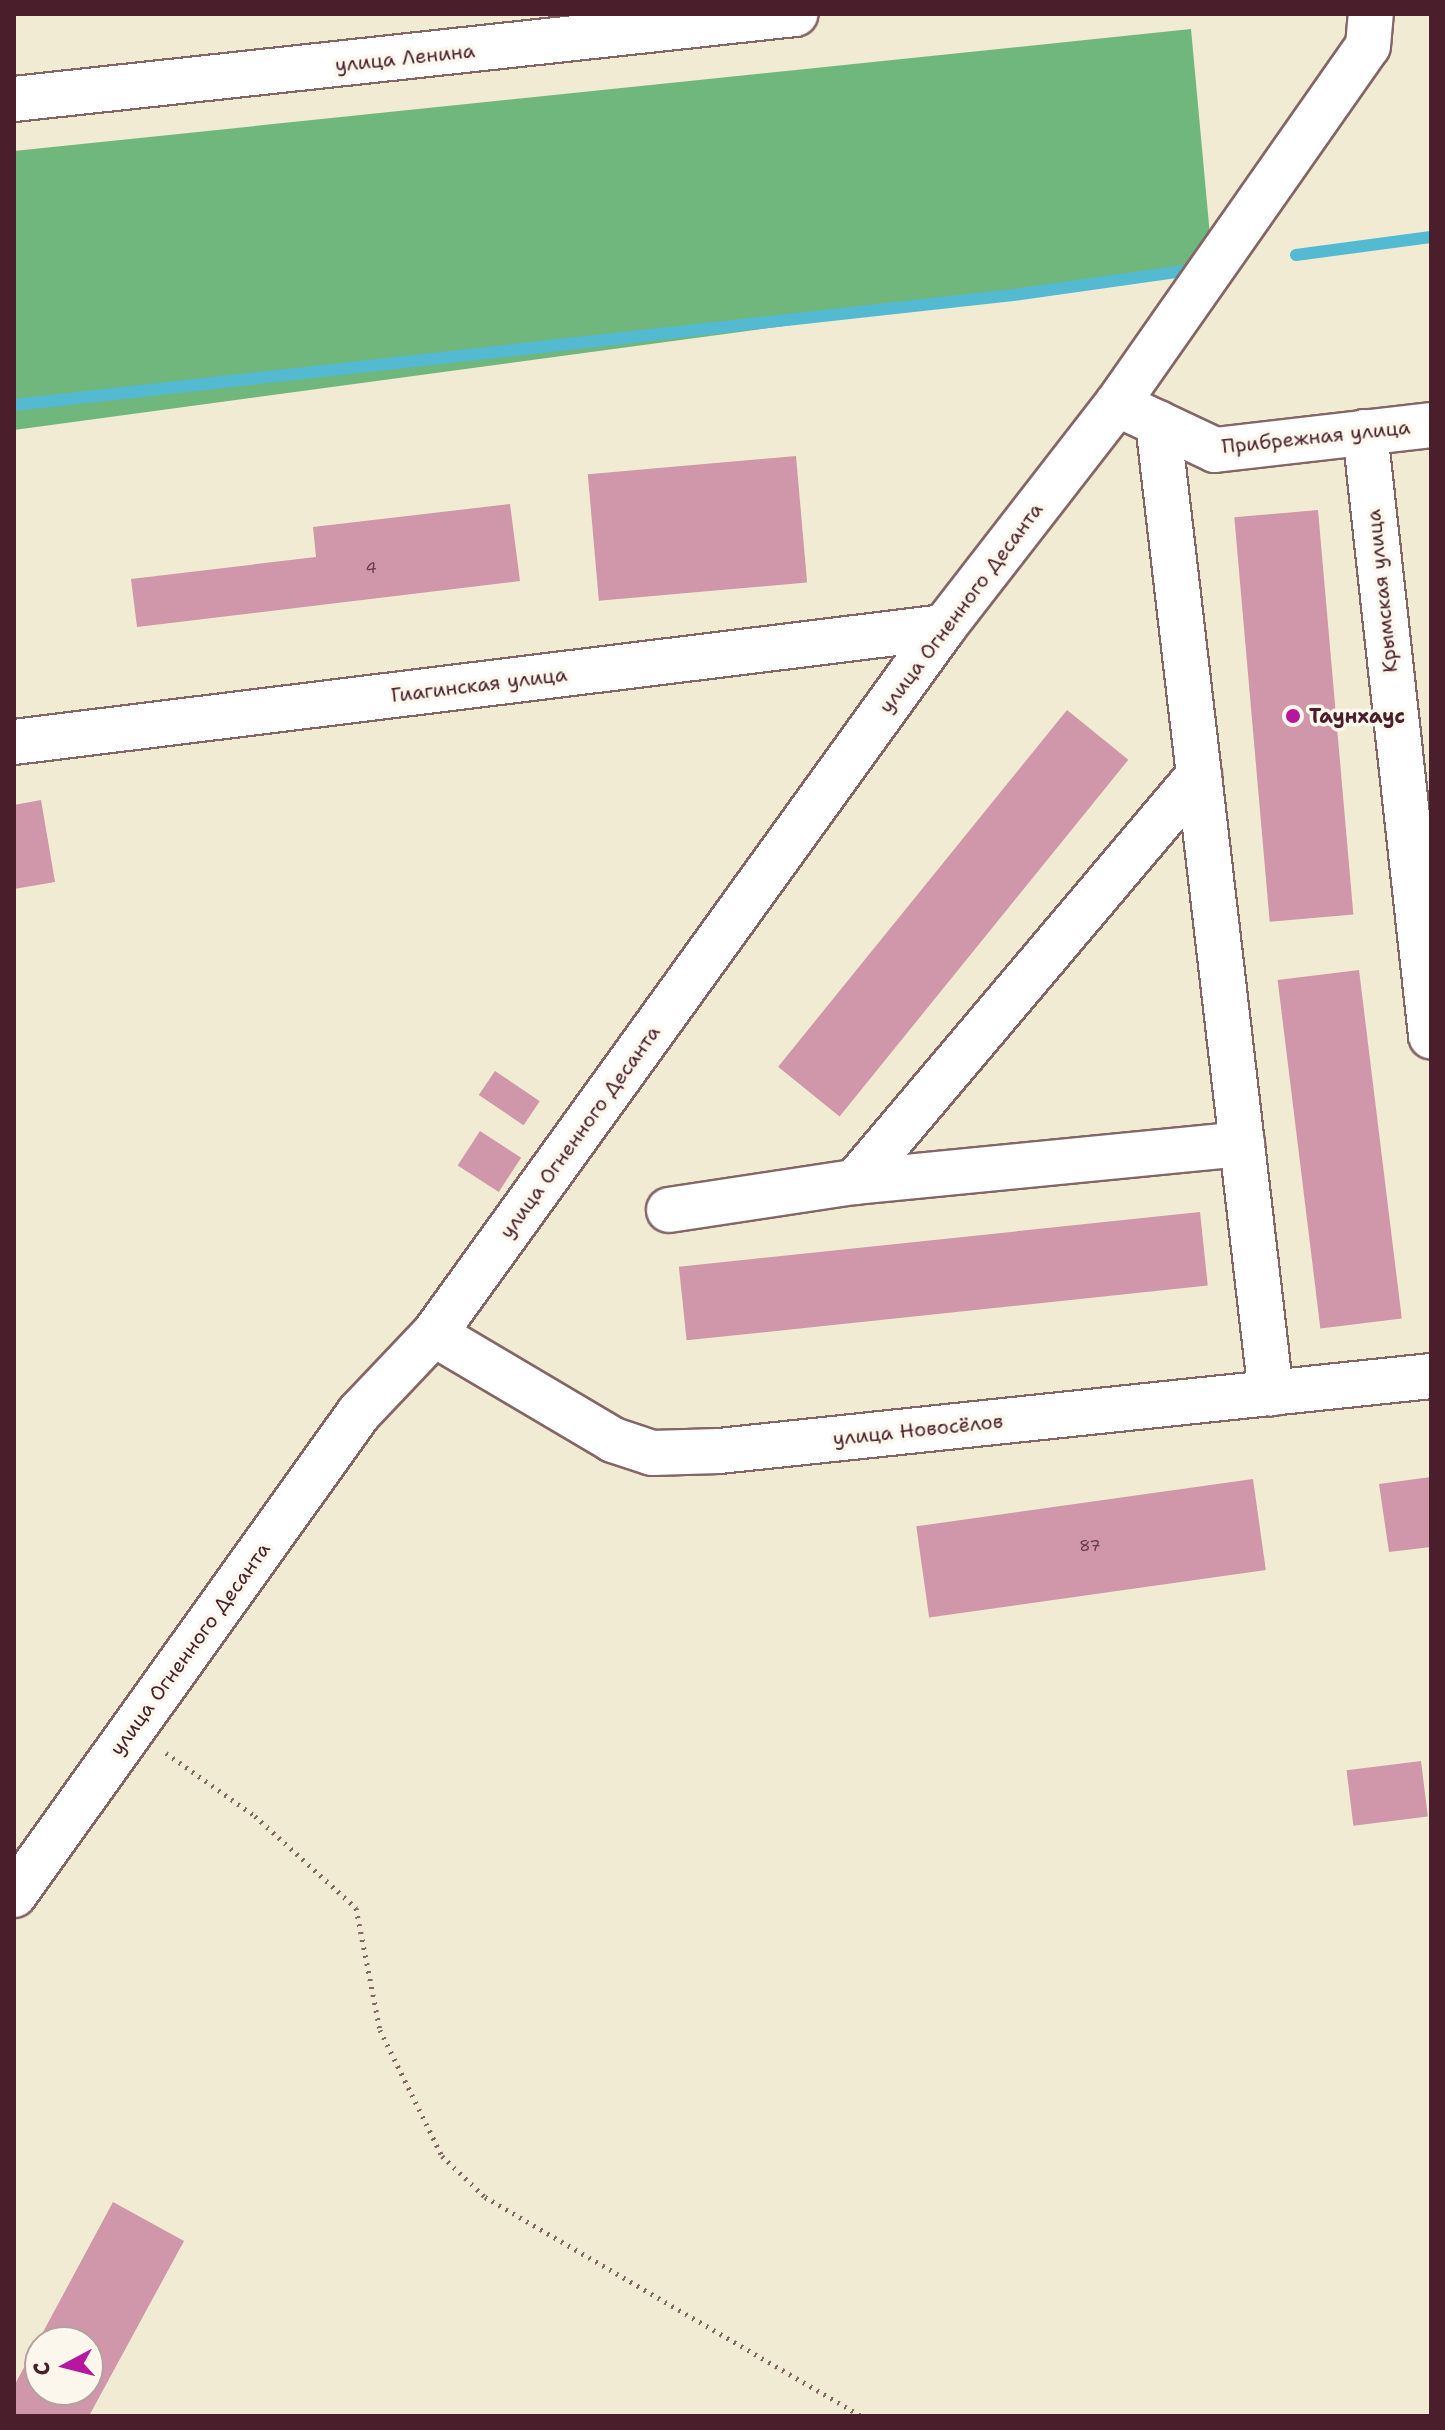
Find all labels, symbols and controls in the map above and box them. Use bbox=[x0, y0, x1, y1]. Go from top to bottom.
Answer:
street label: улица Ленина bbox=[334, 39, 476, 77]
street label: Прибрежная улица bbox=[1221, 415, 1411, 459]
street label: улица Огненного Десанта bbox=[874, 498, 1048, 718]
street label: Крымская улица bbox=[1361, 508, 1403, 674]
house number: 4 bbox=[365, 558, 377, 578]
street label: Гиагинская улица bbox=[390, 662, 568, 708]
place label: Таунхаус bbox=[1309, 704, 1405, 728]
marker: Таунхаус bbox=[1284, 707, 1302, 725]
street label: улица Огненного Десанта bbox=[495, 1021, 665, 1243]
street label: улица Новосёлов bbox=[832, 1409, 1004, 1451]
house number: 87 bbox=[1079, 1536, 1101, 1556]
street label: улица Огненного Десанта bbox=[105, 1538, 275, 1760]
north arrow bbox=[24, 2326, 104, 2406]
text: С bbox=[26, 2360, 57, 2377]

